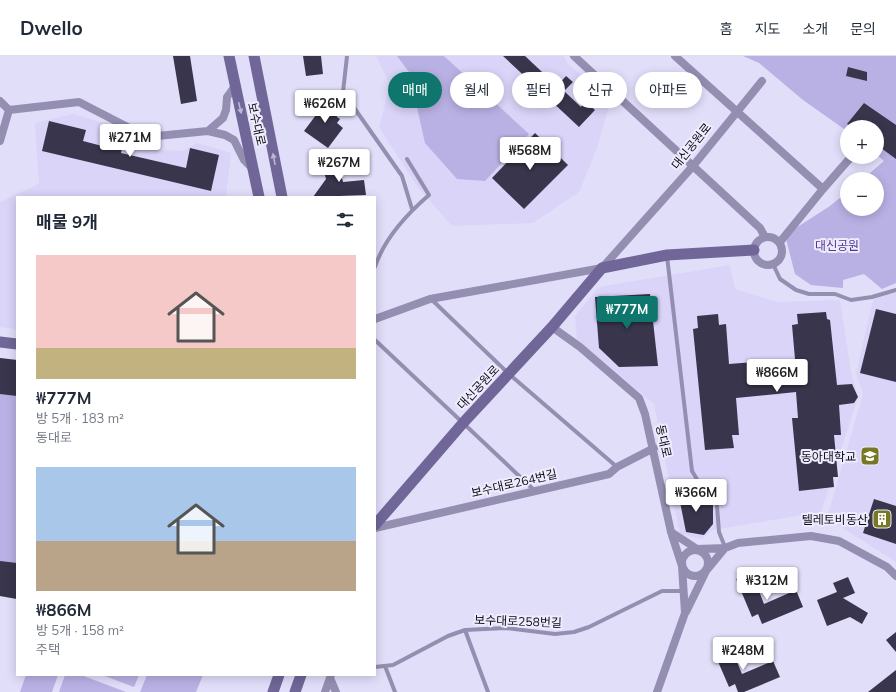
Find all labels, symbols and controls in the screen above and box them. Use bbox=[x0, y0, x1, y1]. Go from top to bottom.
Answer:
text: Dwello bbox=[20, 16, 83, 40]
text: 홈 bbox=[720, 20, 733, 38]
text: 지도 bbox=[755, 20, 780, 38]
text: 소개 bbox=[802, 20, 828, 38]
text: 문의 bbox=[850, 20, 876, 38]
chip: 매매 bbox=[388, 72, 442, 108]
chip: 월세 bbox=[450, 72, 504, 108]
chip: 필터 bbox=[512, 72, 565, 108]
chip: 신규 bbox=[573, 72, 627, 108]
chip: 아파트 bbox=[635, 72, 702, 108]
pin: ₩626M bbox=[297, 90, 353, 124]
text: ₩626M bbox=[304, 95, 346, 111]
street label: 보수대로 bbox=[245, 101, 269, 147]
one-way arrow bbox=[237, 102, 243, 114]
street label: 대신공원로 bbox=[668, 120, 714, 172]
map controls bbox=[840, 120, 884, 216]
button: + bbox=[840, 120, 884, 164]
pin: ₩271M bbox=[102, 124, 158, 158]
text: ₩271M bbox=[109, 129, 151, 145]
pin: ₩568M bbox=[502, 137, 558, 171]
text: ₩568M bbox=[509, 142, 551, 158]
pin: ₩267M bbox=[311, 149, 367, 183]
one-way arrow bbox=[271, 153, 277, 165]
text: ₩267M bbox=[318, 154, 360, 170]
button: − bbox=[840, 172, 884, 216]
icon: filters bbox=[334, 209, 356, 231]
text: 매물 9개 bbox=[36, 211, 98, 232]
park label: 대신공원 bbox=[815, 238, 859, 253]
icon: home bbox=[160, 281, 232, 353]
pin: ₩777M bbox=[599, 296, 655, 330]
text: ₩777M bbox=[606, 301, 648, 317]
pin: ₩866M bbox=[749, 359, 805, 393]
street label: 대신공원로 bbox=[454, 362, 502, 412]
text: ₩866M bbox=[756, 364, 798, 380]
text: ₩777M bbox=[36, 387, 92, 408]
text: 방 5개 · 183 m² bbox=[36, 410, 124, 426]
street label: 동대로 bbox=[653, 423, 675, 459]
text: 동대로 bbox=[36, 429, 72, 445]
school or university icon: 동아대학교 bbox=[859, 445, 881, 467]
place label: 동아대학교 bbox=[801, 449, 856, 464]
street label: 보수대로264번길 bbox=[470, 466, 558, 500]
pin: ₩366M bbox=[668, 479, 724, 513]
text: ₩366M bbox=[675, 484, 717, 500]
icon: home bbox=[160, 493, 232, 565]
building icon: 텔레토비동산 bbox=[871, 508, 893, 530]
place label: 텔레토비동산 bbox=[802, 512, 868, 527]
pin: ₩312M bbox=[739, 567, 795, 601]
text: ₩312M bbox=[746, 572, 788, 588]
text: ₩866M bbox=[36, 599, 92, 620]
street label: 보수대로258번길 bbox=[474, 612, 562, 630]
text: 방 5개 · 158 m² bbox=[36, 622, 124, 638]
pin: ₩248M bbox=[715, 637, 771, 671]
text: 주택 bbox=[36, 641, 60, 657]
text: ₩248M bbox=[722, 642, 764, 658]

